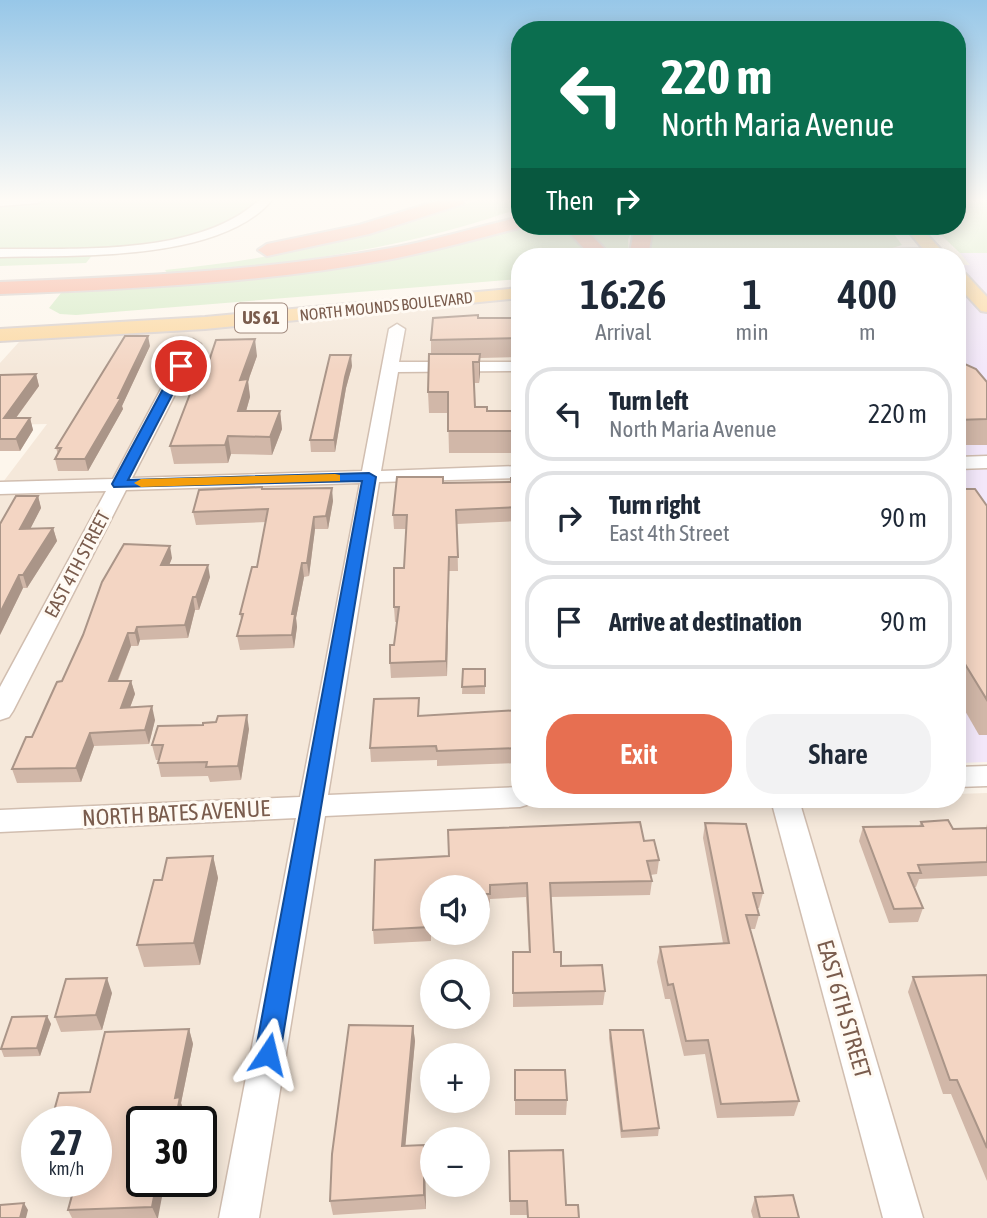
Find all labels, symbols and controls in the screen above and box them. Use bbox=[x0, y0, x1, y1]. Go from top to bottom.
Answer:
text: 220 m bbox=[661, 48, 772, 104]
icon: left bbox=[546, 49, 637, 140]
text: North Maria Avenue bbox=[661, 106, 894, 143]
icon: right bbox=[608, 182, 646, 220]
text: Then bbox=[546, 186, 594, 216]
text: 16:26 bbox=[580, 270, 667, 318]
text: 1 bbox=[742, 270, 762, 318]
text: 400 bbox=[838, 270, 897, 318]
street label: NORTH MOUNDS BOULEVARD bbox=[299, 288, 473, 324]
road number: US 61 bbox=[235, 304, 287, 332]
text: Arrival bbox=[595, 319, 651, 345]
text: min bbox=[736, 319, 769, 345]
text: m bbox=[859, 319, 876, 345]
pin bbox=[151, 336, 211, 396]
icon: arrive bbox=[162, 347, 200, 385]
text: Turn left bbox=[609, 386, 689, 416]
icon: left bbox=[550, 395, 588, 433]
text: 220 m bbox=[868, 399, 927, 429]
text: North Maria Avenue bbox=[609, 416, 777, 442]
text: Turn right bbox=[609, 490, 700, 520]
icon: right bbox=[550, 499, 588, 537]
text: 90 m bbox=[880, 503, 927, 533]
street label: EAST 4TH STREET bbox=[40, 506, 115, 621]
text: East 4th Street bbox=[609, 520, 730, 546]
icon: arrive bbox=[550, 603, 588, 641]
text: Arrive at destination bbox=[609, 607, 802, 637]
text: 90 m bbox=[880, 607, 927, 637]
button: Exit bbox=[546, 714, 732, 794]
button: Share bbox=[746, 714, 931, 794]
street label: NORTH BATES AVENUE bbox=[82, 795, 271, 831]
map controls bbox=[420, 875, 490, 1197]
button: sound bbox=[420, 875, 490, 945]
street label: EAST 6TH STREET bbox=[812, 937, 876, 1081]
button: search bbox=[420, 959, 490, 1029]
position arrow bbox=[231, 1017, 305, 1091]
button: + bbox=[420, 1043, 490, 1113]
speed limit sign: 30 bbox=[126, 1106, 217, 1197]
text: 27 bbox=[50, 1122, 83, 1162]
button: − bbox=[420, 1127, 490, 1197]
text: km/h bbox=[49, 1158, 84, 1179]

